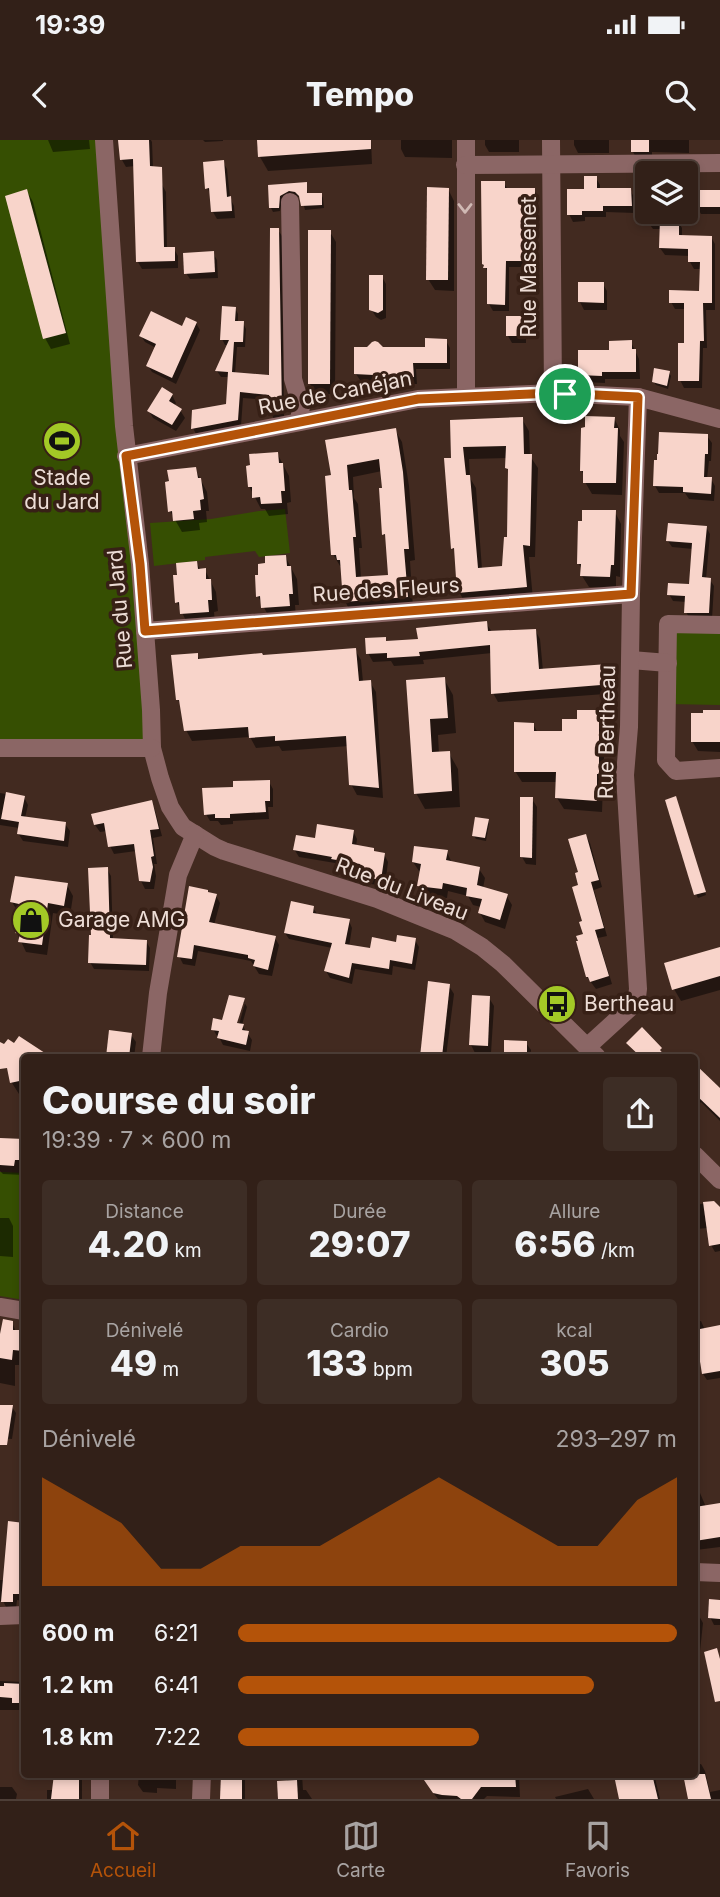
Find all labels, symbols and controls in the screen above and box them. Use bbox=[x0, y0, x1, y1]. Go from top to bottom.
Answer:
text: 19:39 bbox=[35, 9, 105, 40]
text: Tempo bbox=[306, 75, 414, 114]
icon: back bbox=[21, 76, 59, 114]
icon: search bbox=[661, 76, 699, 114]
map controls bbox=[635, 161, 698, 224]
button: layers bbox=[635, 161, 698, 224]
street label: Rue Massenet bbox=[516, 196, 541, 337]
one-way arrow bbox=[457, 203, 473, 214]
pin bbox=[535, 364, 595, 424]
street label: Rue de Canéjan bbox=[256, 365, 414, 420]
icon: arrive bbox=[546, 375, 584, 413]
sports icon: Stade du Jard bbox=[41, 420, 83, 462]
place label: Stade du Jard bbox=[24, 465, 100, 514]
street label: Rue du Jard bbox=[102, 548, 137, 670]
street label: Rue des Fleurs bbox=[312, 572, 460, 607]
street label: Rue Bertheau bbox=[593, 665, 620, 799]
street label: Rue du Liveau bbox=[332, 852, 472, 925]
shop icon: Garage AMG bbox=[10, 899, 52, 941]
place label: Garage AMG bbox=[58, 907, 185, 932]
bus stop icon: Bertheau bbox=[536, 983, 578, 1025]
place label: Bertheau bbox=[584, 991, 674, 1016]
text: Course du soir bbox=[42, 1077, 316, 1123]
button: share bbox=[603, 1077, 677, 1151]
text: 19:39 · 7 × 600 m bbox=[42, 1126, 231, 1154]
text: Distance bbox=[105, 1200, 184, 1223]
text: Durée bbox=[333, 1200, 386, 1223]
text: Allure bbox=[549, 1200, 600, 1223]
text: 4.20 bbox=[87, 1223, 169, 1265]
text: 29:07 bbox=[309, 1223, 410, 1265]
text: 6:56 bbox=[514, 1223, 596, 1265]
text: km bbox=[169, 1239, 202, 1262]
text: /km bbox=[596, 1239, 635, 1262]
text: Dénivelé bbox=[106, 1319, 183, 1342]
text: Cardio bbox=[330, 1319, 389, 1342]
text: kcal bbox=[556, 1319, 593, 1342]
text: 49 bbox=[110, 1342, 157, 1384]
text: 133 bbox=[306, 1342, 368, 1384]
text: 305 bbox=[539, 1342, 610, 1384]
text: m bbox=[157, 1358, 179, 1381]
text: bpm bbox=[368, 1358, 413, 1381]
text: Dénivelé bbox=[42, 1425, 136, 1453]
text: 293–297 m bbox=[556, 1425, 677, 1453]
text: 600 m bbox=[42, 1619, 114, 1647]
text: 6:21 bbox=[154, 1619, 198, 1647]
text: 1.2 km bbox=[42, 1671, 114, 1699]
text: 6:41 bbox=[154, 1671, 199, 1699]
text: 1.8 km bbox=[42, 1723, 114, 1751]
text: 7:22 bbox=[154, 1723, 201, 1751]
tab: Accueil bbox=[90, 1817, 156, 1882]
tab: Carte bbox=[336, 1817, 385, 1882]
tab: Favoris bbox=[565, 1817, 630, 1882]

